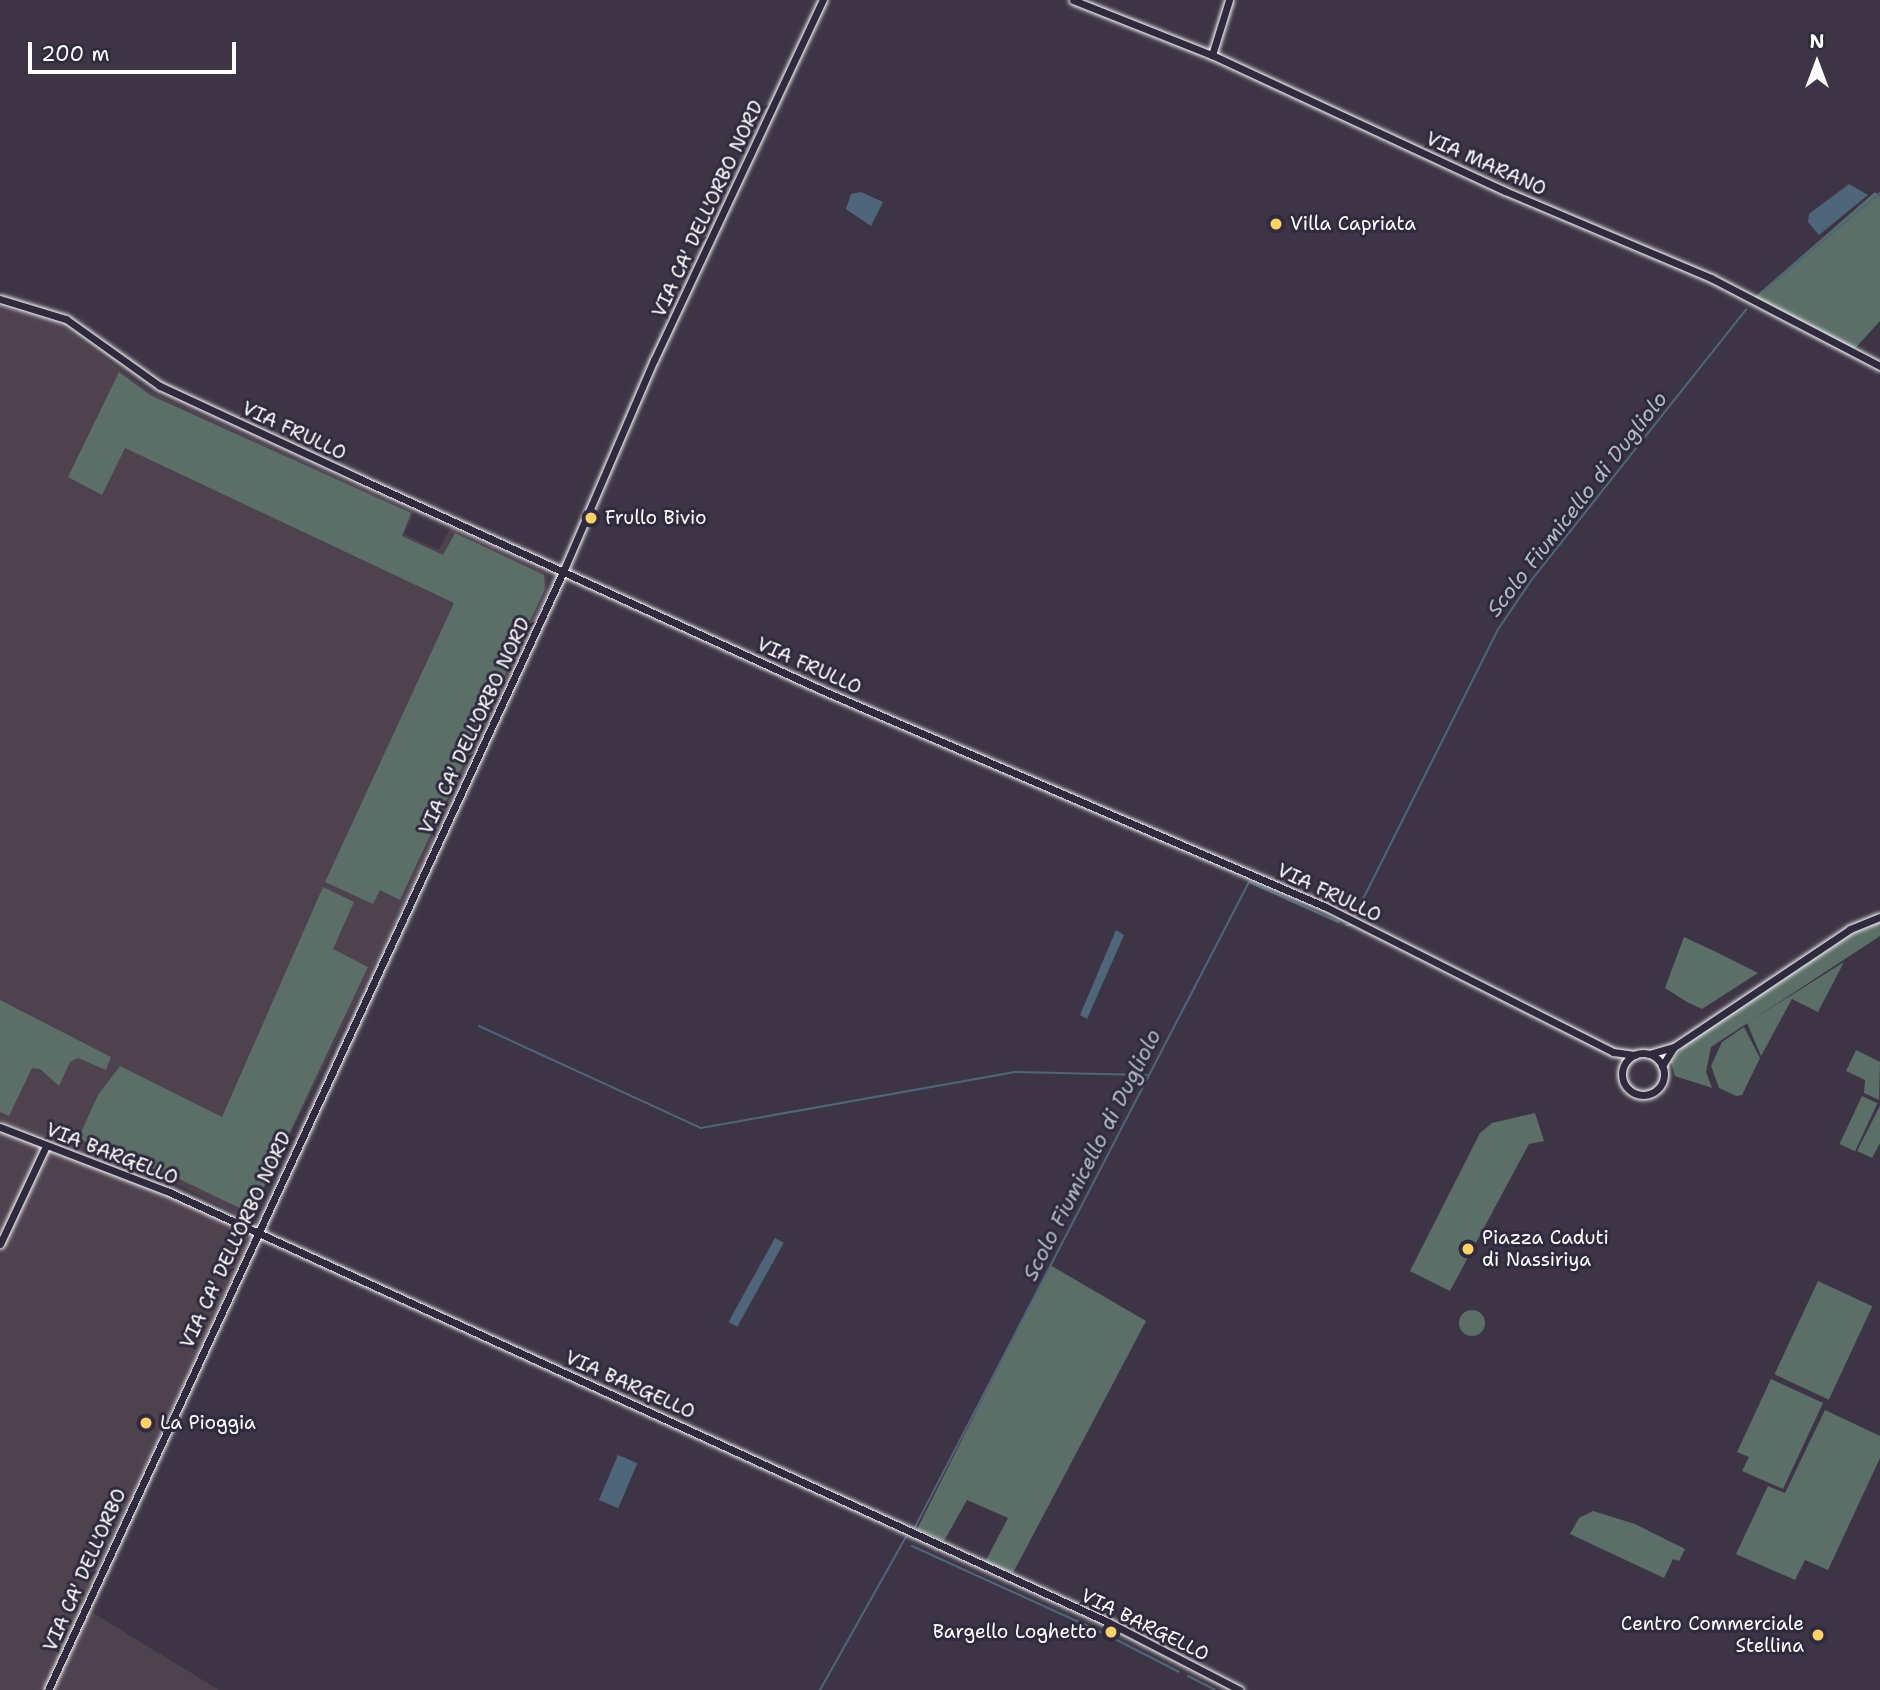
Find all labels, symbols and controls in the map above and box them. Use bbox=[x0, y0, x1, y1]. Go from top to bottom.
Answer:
scale bar bbox=[32, 28, 240, 72]
north arrow bbox=[1782, 28, 1852, 98]
text: N bbox=[1809, 29, 1825, 54]
text: 200 m bbox=[41, 40, 110, 68]
street label: VIA CA' DELL'ORBO NORD bbox=[648, 97, 768, 321]
street label: VIA MARANO bbox=[1422, 127, 1550, 201]
place label: Villa Capriata bbox=[1290, 213, 1416, 235]
marker: Villa Capriata bbox=[1268, 216, 1284, 232]
water label: Scolo Fiumicello di Dugliolo bbox=[1481, 387, 1673, 621]
street label: VIA FRULLO bbox=[238, 397, 350, 465]
place label: Frullo Bivio bbox=[605, 507, 707, 529]
marker: Frullo Bivio bbox=[583, 510, 599, 526]
street label: VIA CA' DELL'ORBO NORD bbox=[415, 614, 535, 838]
street label: VIA FRULLO bbox=[753, 633, 865, 699]
street label: VIA FRULLO bbox=[1273, 859, 1385, 927]
water label: Scolo Fiumicello di Dugliolo bbox=[1018, 1025, 1166, 1285]
street label: VIA BARGELLO bbox=[43, 1118, 181, 1190]
street label: VIA CA' DELL'ORBO NORD bbox=[176, 1128, 296, 1352]
place label: Piazza Caduti di Nassiriya bbox=[1482, 1227, 1609, 1271]
marker: Piazza Caduti di Nassiriya bbox=[1460, 1241, 1476, 1257]
street label: VIA BARGELLO bbox=[562, 1346, 698, 1424]
place label: La Pioggia bbox=[160, 1412, 256, 1434]
marker: La Pioggia bbox=[138, 1415, 154, 1431]
street label: VIA CA' DELL'ORBO bbox=[39, 1485, 131, 1655]
street label: VIA BARGELLO bbox=[1077, 1584, 1213, 1666]
place label: Centro Commerciale Stellina bbox=[1621, 1613, 1804, 1657]
place label: Bargello Loghetto bbox=[933, 1621, 1097, 1643]
marker: Bargello Loghetto bbox=[1103, 1624, 1119, 1640]
marker: Centro Commerciale Stellina bbox=[1810, 1627, 1826, 1643]

